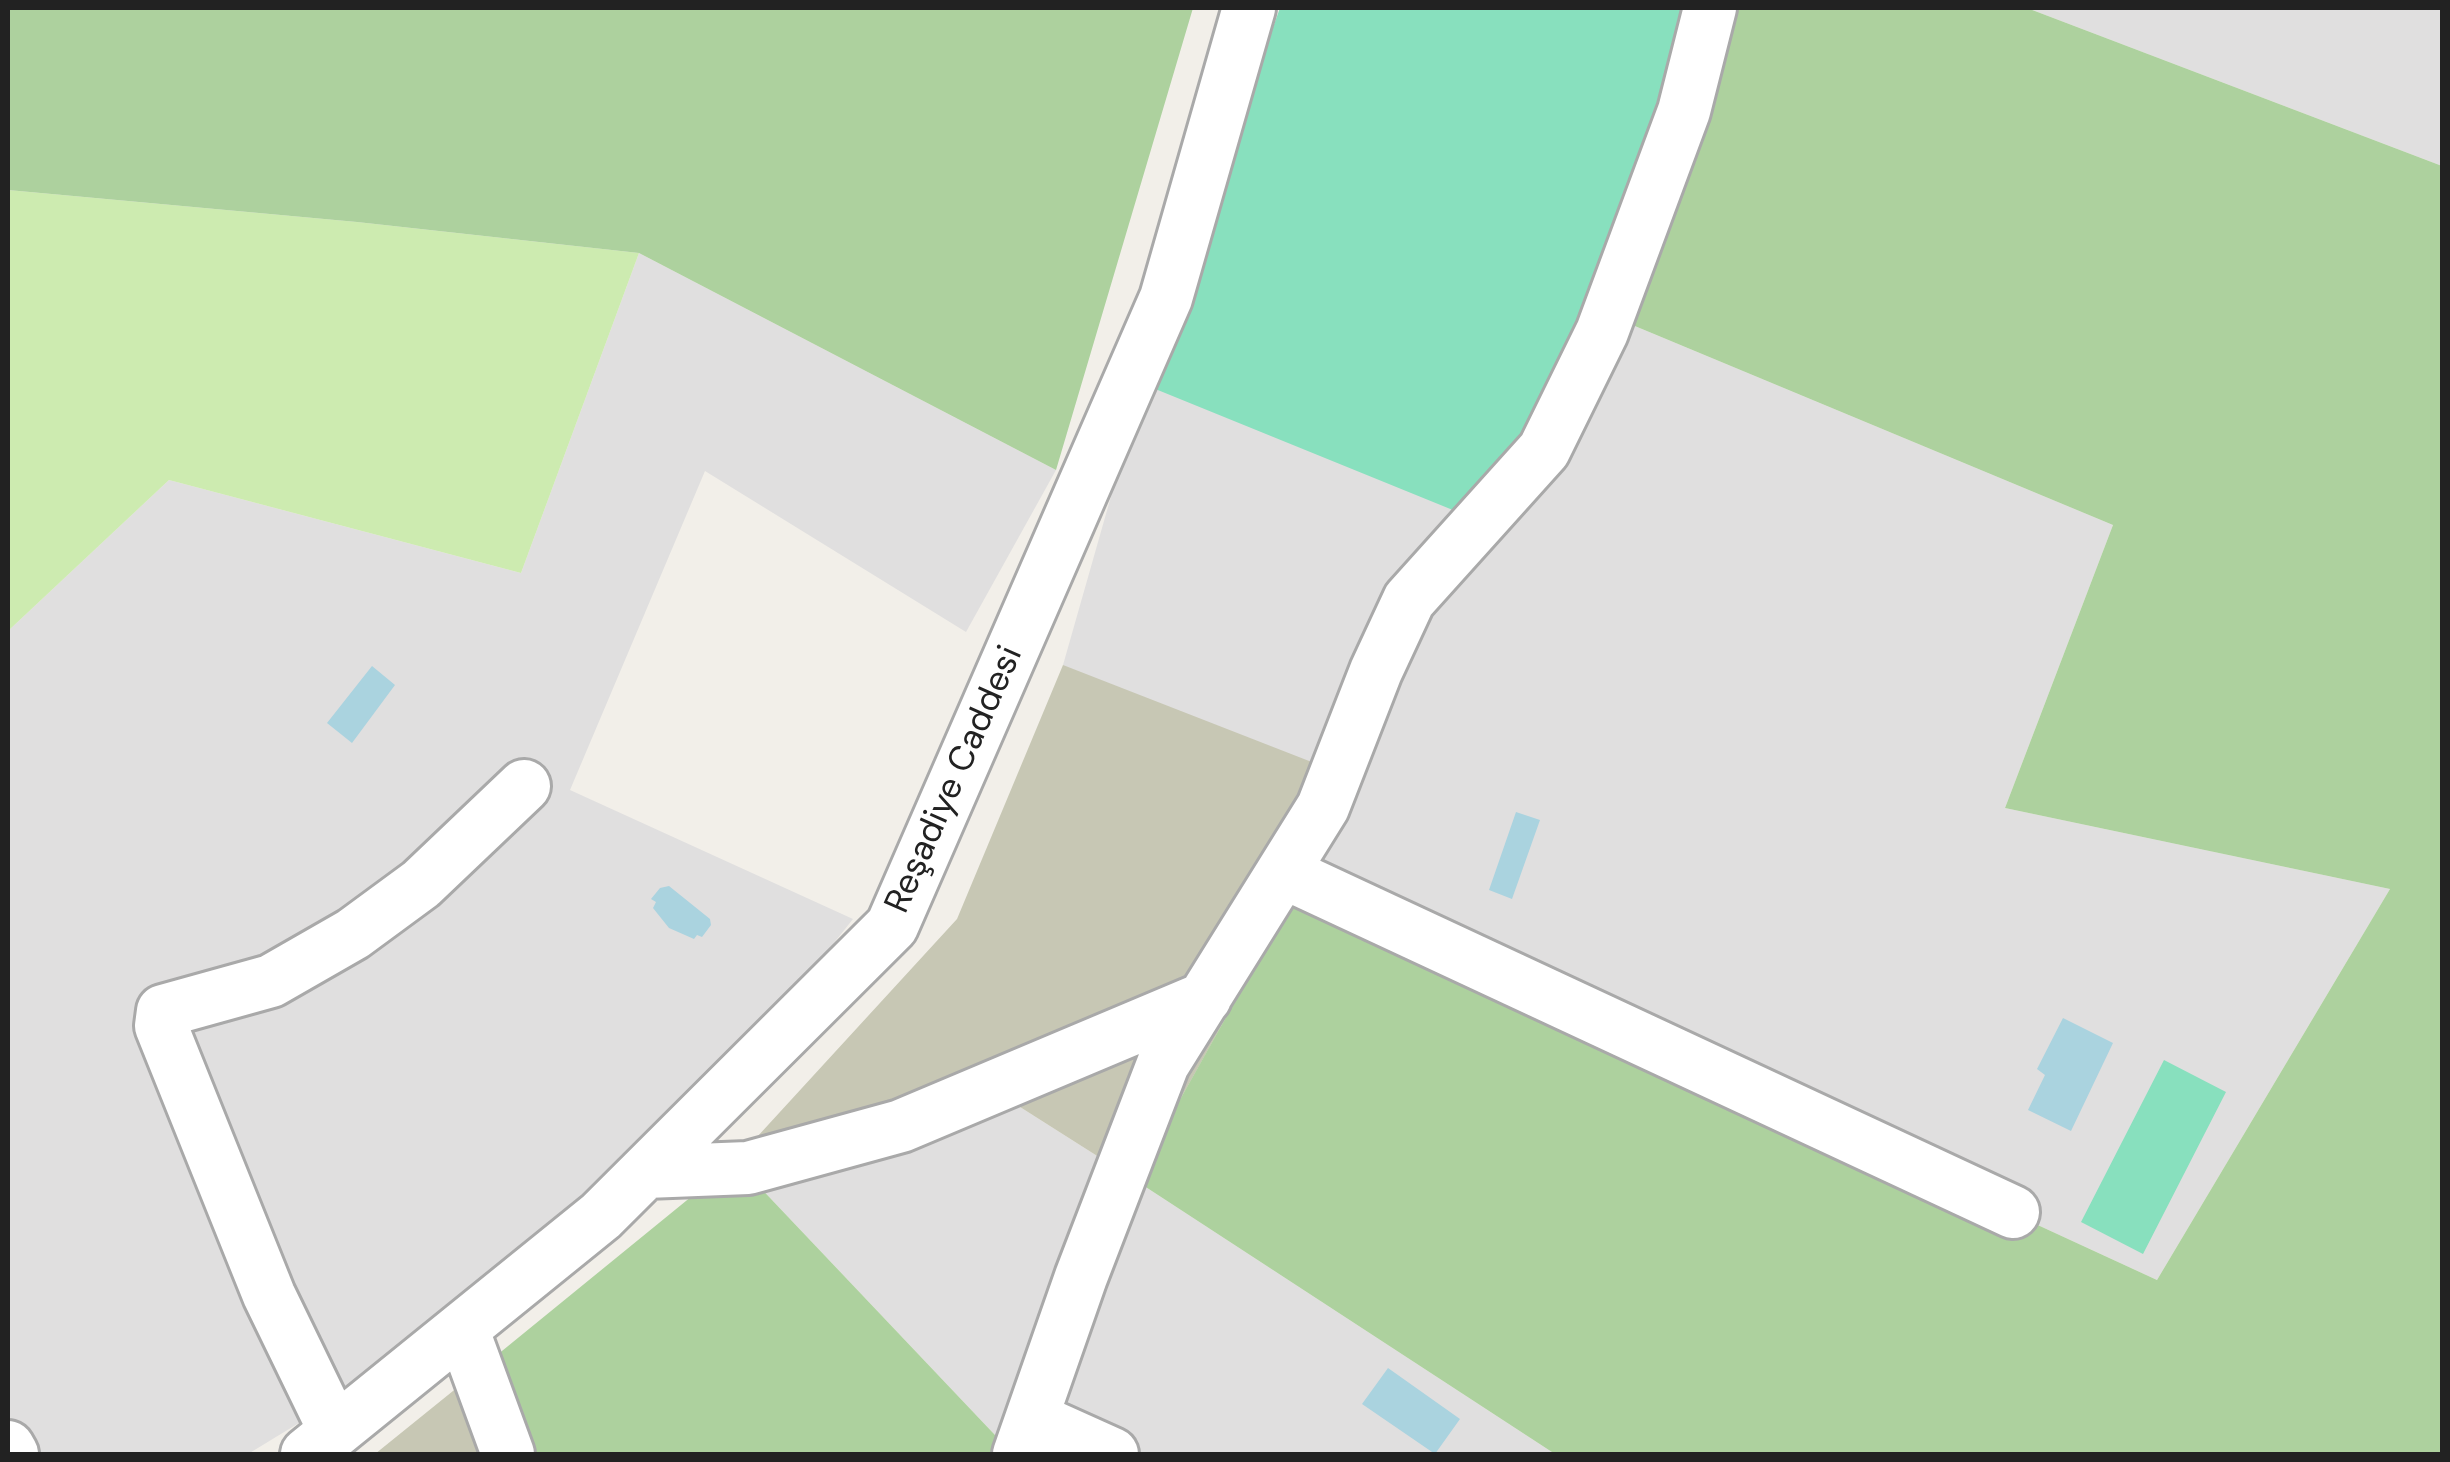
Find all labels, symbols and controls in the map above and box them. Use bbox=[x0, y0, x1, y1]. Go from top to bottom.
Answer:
street label: Reşadiye Caddesi bbox=[877, 640, 1033, 920]

